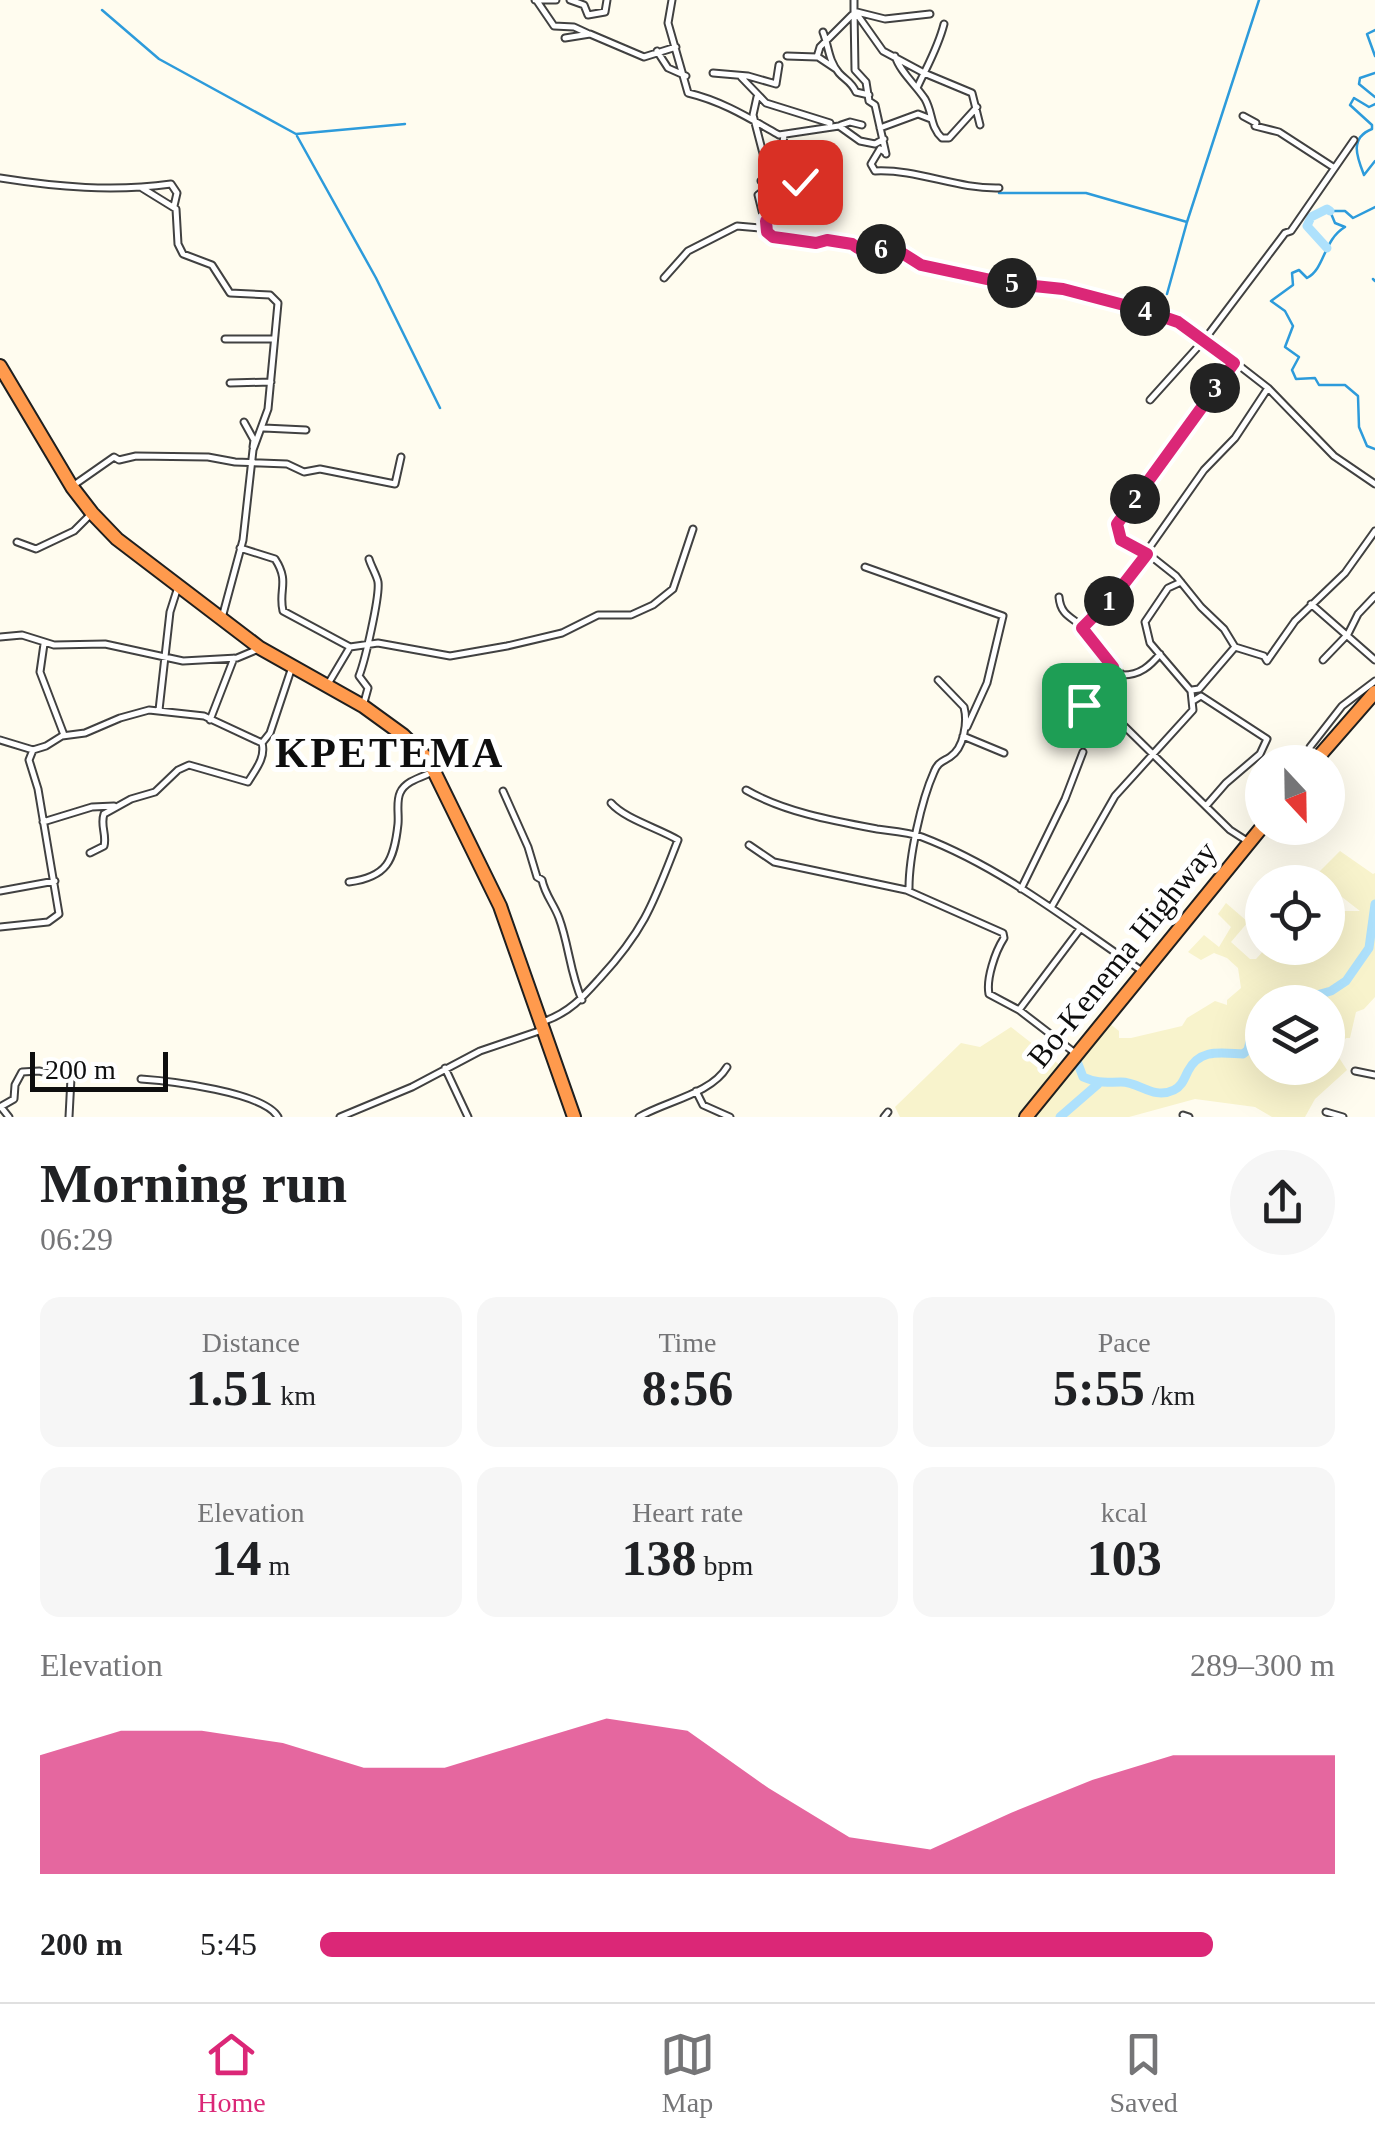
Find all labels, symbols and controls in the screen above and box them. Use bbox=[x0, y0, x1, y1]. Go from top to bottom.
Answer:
pin bbox=[758, 140, 843, 225]
icon: check bbox=[773, 155, 828, 210]
pin: 6 bbox=[856, 224, 906, 274]
text: 6 bbox=[874, 233, 888, 264]
pin: 5 bbox=[987, 258, 1037, 308]
text: 5 bbox=[1005, 267, 1019, 298]
pin: 4 bbox=[1120, 286, 1170, 336]
text: 4 bbox=[1138, 295, 1152, 326]
pin: 3 bbox=[1190, 363, 1240, 413]
text: 3 bbox=[1208, 372, 1222, 403]
pin: 2 bbox=[1110, 474, 1160, 524]
text: 2 bbox=[1128, 483, 1142, 514]
pin: 1 bbox=[1084, 576, 1134, 626]
text: 1 bbox=[1102, 585, 1116, 616]
pin bbox=[1042, 663, 1127, 748]
icon: arrive bbox=[1057, 678, 1112, 733]
district label: KPETEMA bbox=[275, 730, 505, 776]
north arrow bbox=[1245, 745, 1345, 845]
map controls bbox=[1245, 745, 1345, 1085]
street label: Bo-Kenema Highway bbox=[1020, 834, 1224, 1074]
button: locate bbox=[1245, 865, 1345, 965]
button: layers bbox=[1245, 985, 1345, 1085]
scale bar bbox=[30, 1047, 168, 1092]
text: 200 m bbox=[45, 1054, 116, 1085]
button: share bbox=[1230, 1150, 1335, 1255]
text: Morning run bbox=[40, 1153, 347, 1214]
text: 06:29 bbox=[40, 1221, 113, 1257]
text: Distance bbox=[202, 1327, 300, 1358]
text: Time bbox=[658, 1327, 717, 1358]
text: Pace bbox=[1098, 1327, 1151, 1358]
text: 1.51 bbox=[186, 1360, 273, 1416]
text: 8:56 bbox=[642, 1360, 733, 1416]
text: 5:55 bbox=[1053, 1360, 1145, 1416]
text: km bbox=[273, 1380, 316, 1411]
text: /km bbox=[1145, 1380, 1195, 1411]
text: Elevation bbox=[197, 1497, 304, 1528]
text: Heart rate bbox=[632, 1497, 743, 1528]
text: kcal bbox=[1101, 1497, 1147, 1528]
text: 14 bbox=[211, 1530, 261, 1586]
text: 138 bbox=[622, 1530, 697, 1586]
text: 103 bbox=[1087, 1530, 1162, 1586]
text: m bbox=[261, 1550, 290, 1581]
text: bpm bbox=[697, 1550, 753, 1581]
text: Elevation bbox=[40, 1647, 163, 1683]
text: 289–300 m bbox=[1190, 1647, 1335, 1683]
text: 200 m bbox=[40, 1926, 123, 1962]
text: 5:45 bbox=[200, 1926, 257, 1962]
tab: Home bbox=[197, 2027, 266, 2119]
tab: Map bbox=[660, 2027, 715, 2119]
tab: Saved bbox=[1109, 2027, 1178, 2119]

